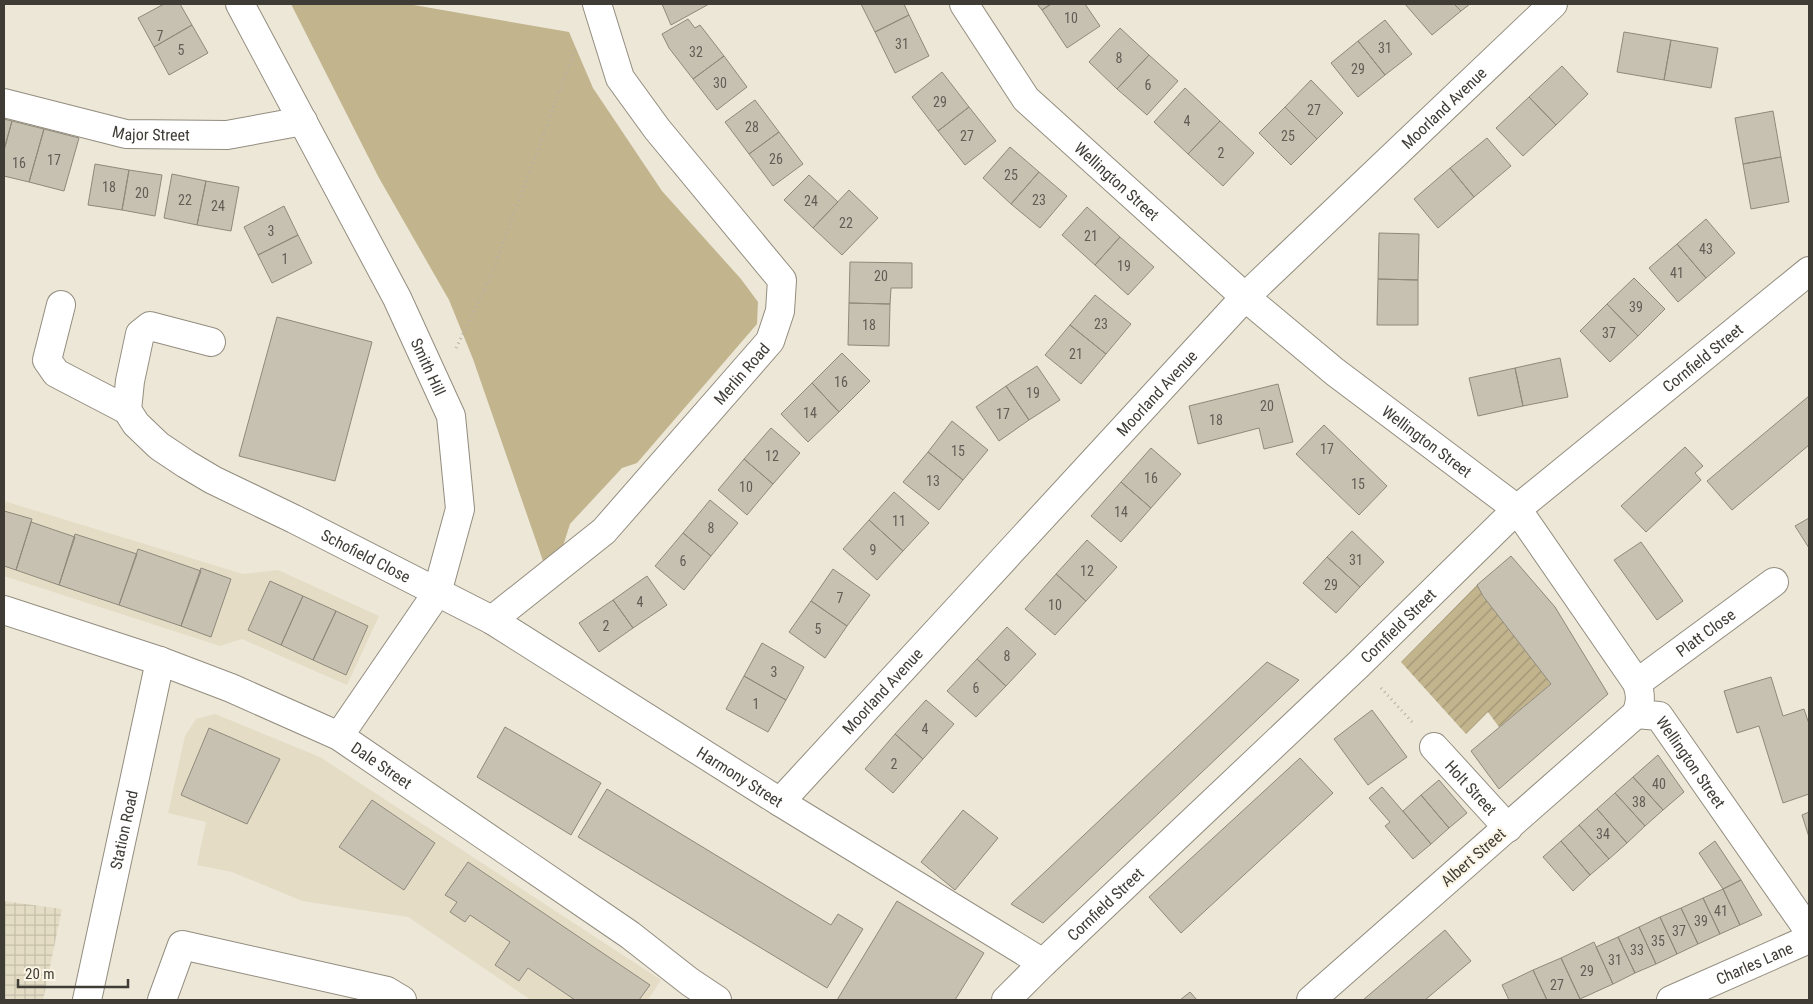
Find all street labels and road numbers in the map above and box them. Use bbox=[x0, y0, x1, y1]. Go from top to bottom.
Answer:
street label: Moorland Avenue bbox=[1398, 63, 1491, 153]
street label: Major Street bbox=[110, 122, 190, 145]
street label: Wellington Street bbox=[1070, 138, 1163, 225]
street label: Cornfield Street bbox=[1659, 320, 1747, 396]
street label: Smith Hill bbox=[407, 335, 449, 399]
street label: Merlin Road bbox=[710, 339, 774, 409]
street label: Moorland Avenue bbox=[1113, 346, 1201, 440]
street label: Wellington Street bbox=[1378, 402, 1476, 482]
street label: Schofield Close bbox=[318, 525, 413, 587]
street label: Cornfield Street bbox=[1357, 585, 1440, 667]
street label: Platt Close bbox=[1672, 605, 1739, 661]
street label: Moorland Avenue bbox=[838, 644, 927, 738]
street label: Wellington Street bbox=[1652, 713, 1729, 812]
street label: Dale Street bbox=[348, 738, 416, 793]
street label: Harmony Street bbox=[693, 743, 787, 812]
street label: Holt Street bbox=[1441, 757, 1501, 819]
street label: Station Road bbox=[106, 789, 142, 871]
street label: Albert Street bbox=[1437, 824, 1510, 891]
street label: Cornfield Street bbox=[1064, 864, 1148, 945]
street label: Charles Lane bbox=[1713, 938, 1796, 989]

